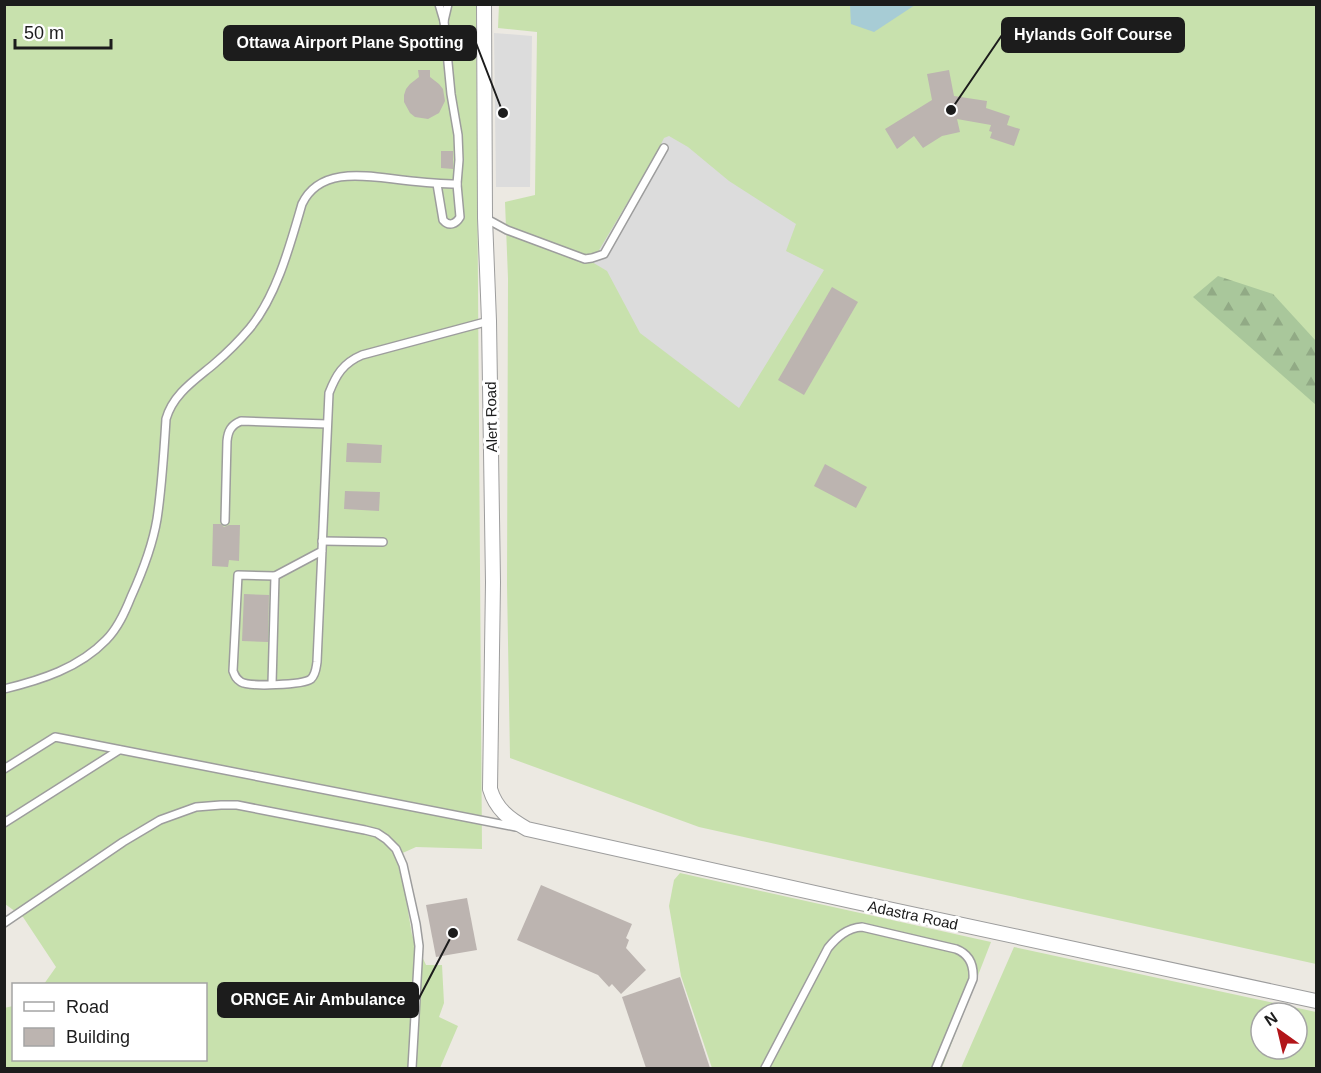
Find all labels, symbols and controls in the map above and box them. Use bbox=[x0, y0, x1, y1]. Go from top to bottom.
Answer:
scale bar bbox=[15, 12, 111, 50]
callout: Hylands Golf Course bbox=[1002, 18, 1184, 52]
text: 50 m bbox=[24, 23, 64, 43]
callout: Ottawa Airport Plane Spotting bbox=[224, 26, 476, 60]
text: Hylands Golf Course bbox=[1014, 26, 1172, 43]
text: Ottawa Airport Plane Spotting bbox=[237, 34, 463, 51]
street label: Alert Road bbox=[482, 381, 500, 453]
street label: Adastra Road bbox=[866, 897, 960, 933]
legend bbox=[12, 983, 207, 1061]
callout: ORNGE Air Ambulance bbox=[218, 983, 418, 1017]
text: ORNGE Air Ambulance bbox=[231, 991, 406, 1008]
text: Road bbox=[66, 997, 109, 1017]
north arrow bbox=[1249, 1001, 1309, 1061]
text: N bbox=[1261, 1009, 1280, 1029]
text: Building bbox=[66, 1027, 130, 1047]

